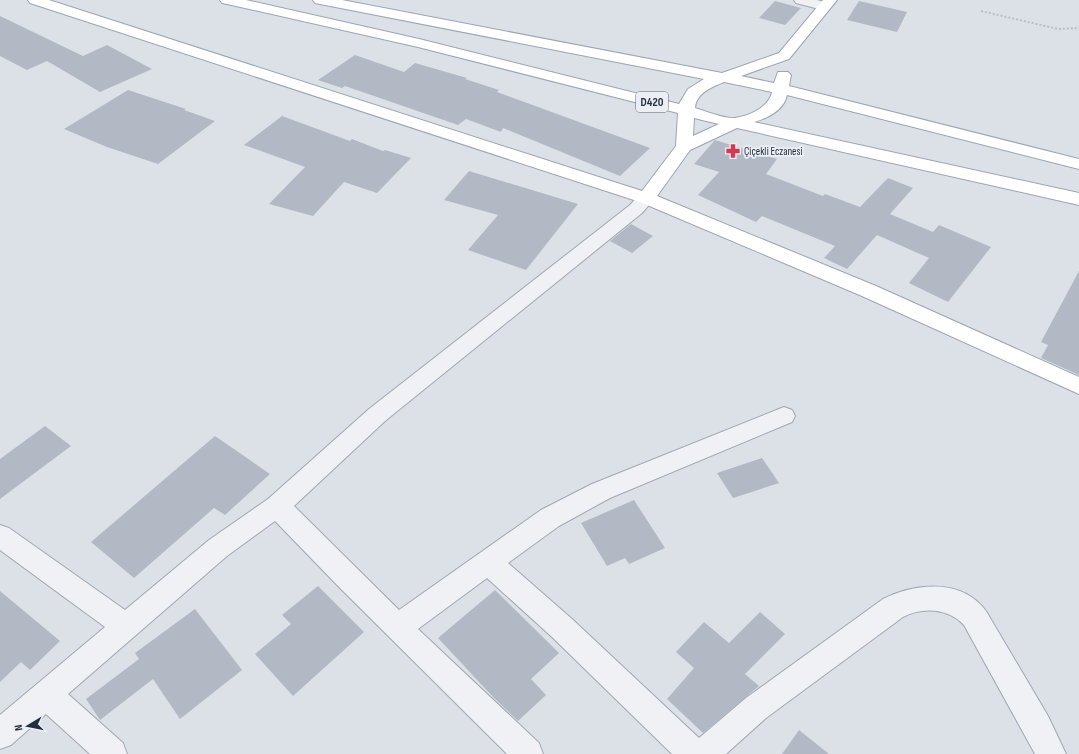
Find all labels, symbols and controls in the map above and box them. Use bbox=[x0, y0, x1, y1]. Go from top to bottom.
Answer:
road number: D420 bbox=[636, 92, 668, 112]
pharmacy icon: Çiçekli Eczanesi bbox=[725, 143, 741, 159]
place label: Çiçekli Eczanesi bbox=[744, 145, 803, 158]
north arrow bbox=[8, 706, 48, 746]
text: N bbox=[12, 724, 26, 732]

